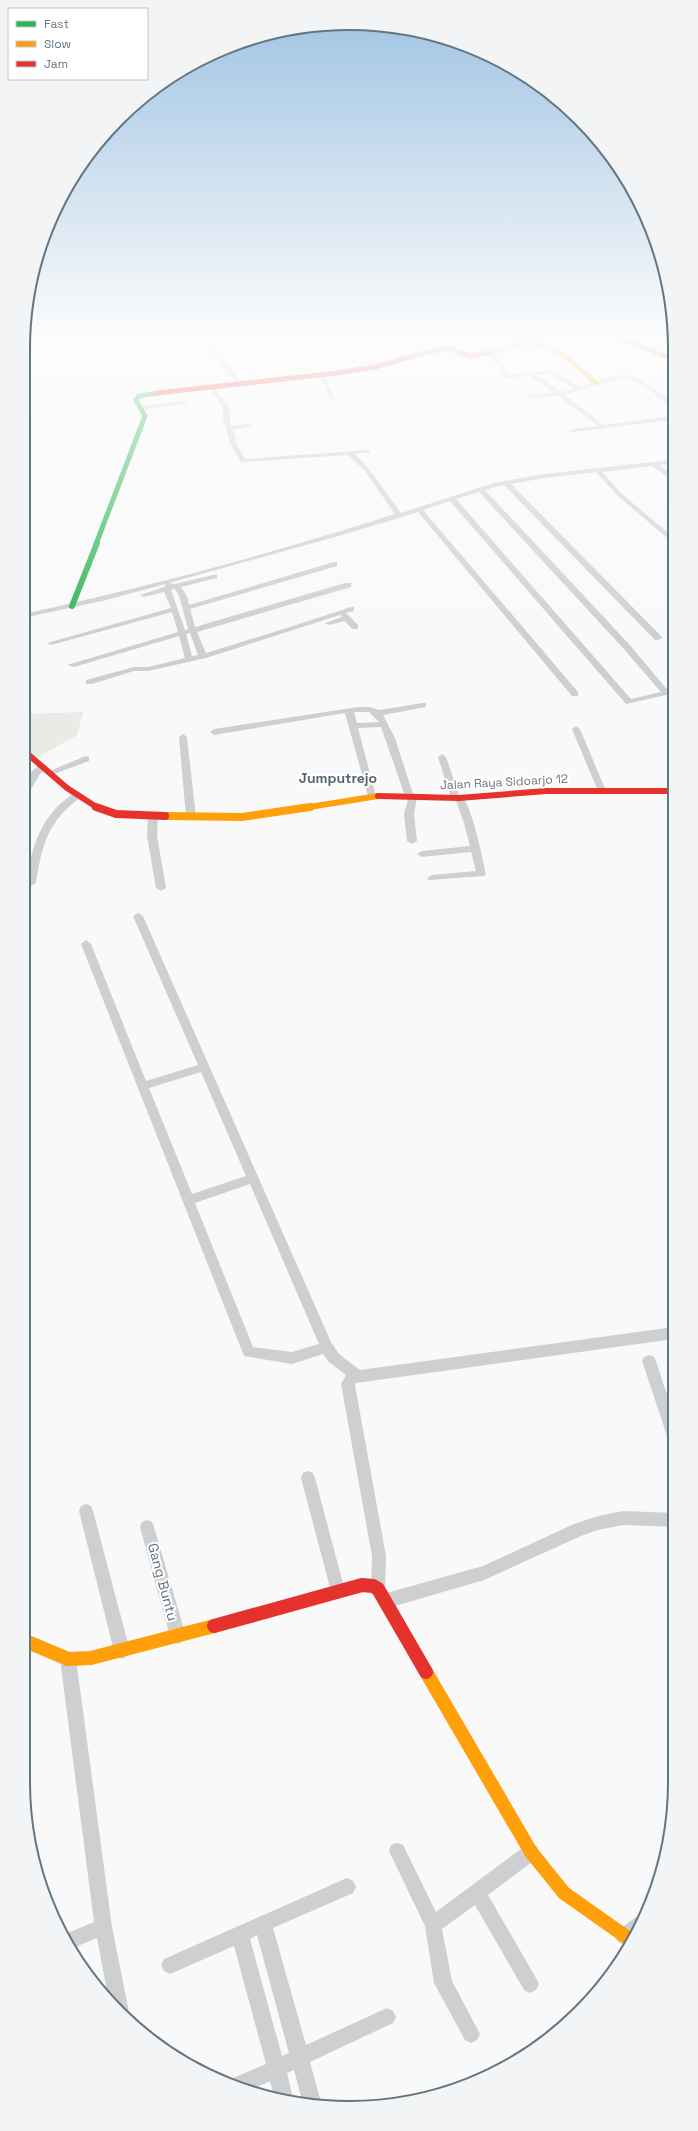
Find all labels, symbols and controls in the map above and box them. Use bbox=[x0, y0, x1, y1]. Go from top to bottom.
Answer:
legend bbox=[8, 8, 148, 80]
text: Fast bbox=[44, 16, 69, 32]
text: Slow bbox=[44, 36, 71, 52]
text: Jam bbox=[44, 56, 68, 72]
district label: Jumputrejo bbox=[299, 769, 377, 787]
street label: Jalan Raya Sidoarjo 12 bbox=[440, 771, 568, 793]
street label: Gang Buntu bbox=[144, 1541, 182, 1623]

